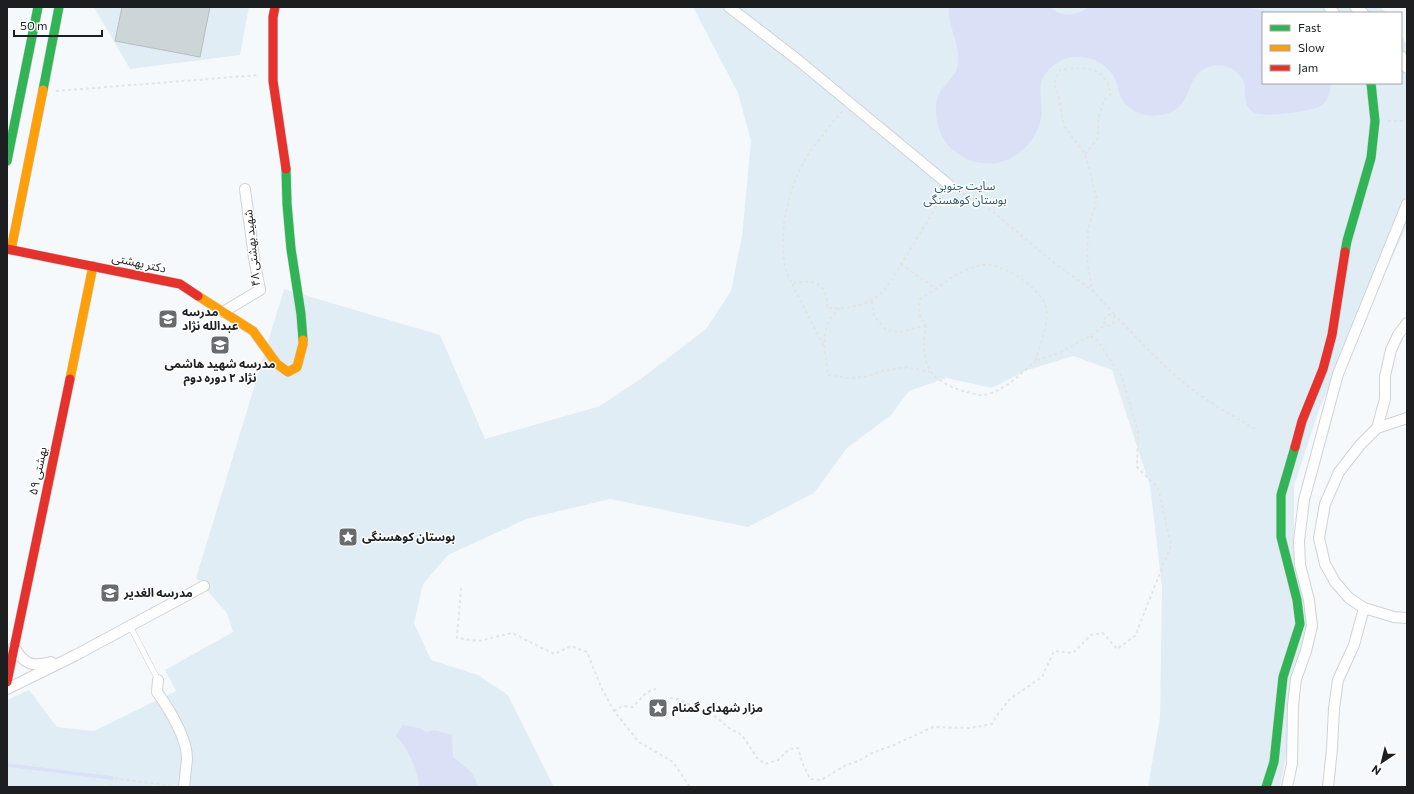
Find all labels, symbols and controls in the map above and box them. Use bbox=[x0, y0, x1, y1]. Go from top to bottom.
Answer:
scale bar bbox=[14, 12, 102, 38]
legend bbox=[1262, 12, 1402, 84]
text: 50 m bbox=[20, 18, 48, 32]
text: Fast bbox=[1298, 20, 1321, 34]
text: Slow bbox=[1298, 40, 1325, 54]
text: Jam bbox=[1298, 60, 1318, 75]
park label: سایت جنوبی بوستان کوهسنگی bbox=[923, 178, 1007, 207]
street label: شهید بهشتی ۴۸ bbox=[240, 209, 263, 287]
street label: دکتر بهشتی bbox=[111, 249, 168, 276]
place label: مدرسه عبدالله نژاد bbox=[182, 304, 239, 333]
school or university icon: مدرسه عبدالله نژاد bbox=[157, 308, 179, 330]
school or university icon: مدرسه شهید هاشمی نژاد ۲ دوره دوم bbox=[209, 334, 231, 356]
place label: مدرسه شهید هاشمی نژاد ۲ دوره دوم bbox=[164, 356, 276, 387]
street label: بهشتی ۵۹ bbox=[25, 445, 50, 496]
place icon: بوستان کوهسنگی bbox=[337, 526, 359, 548]
place label: بوستان کوهسنگی bbox=[362, 529, 456, 544]
school or university icon: مدرسه الغدیر bbox=[99, 582, 121, 604]
place label: مدرسه الغدیر bbox=[123, 585, 193, 600]
place icon: مزار شهدای گمنام bbox=[647, 697, 669, 719]
place label: مزار شهدای گمنام bbox=[672, 700, 763, 717]
north arrow bbox=[1362, 742, 1402, 782]
text: N bbox=[1369, 763, 1383, 778]

